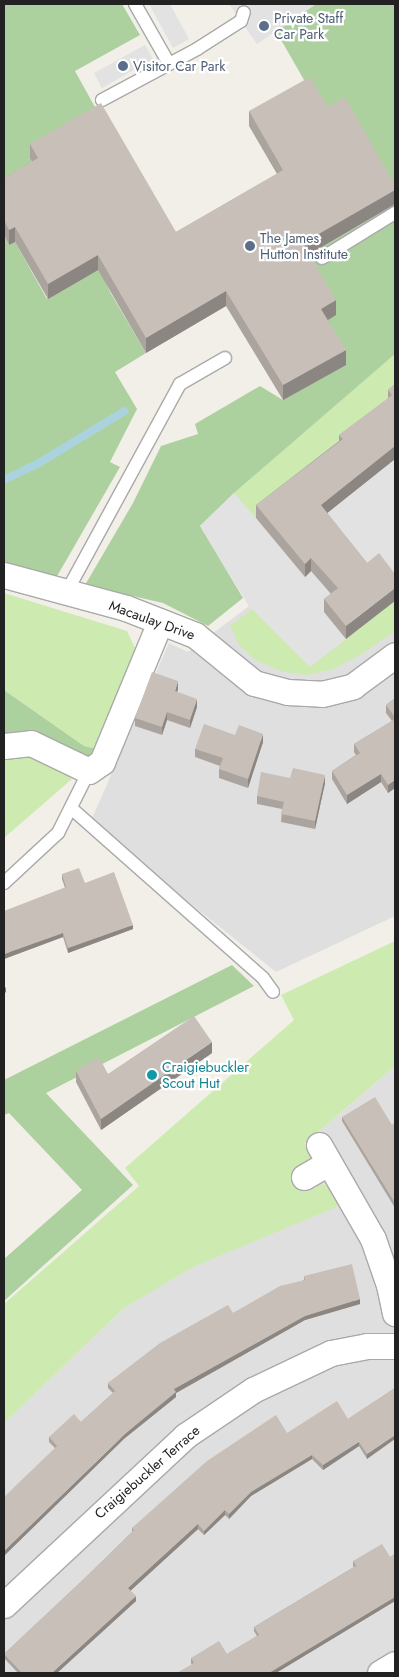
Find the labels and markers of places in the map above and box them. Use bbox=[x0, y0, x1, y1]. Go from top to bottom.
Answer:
place label: Private Staff Car Park bbox=[274, 10, 343, 42]
marker: Private Staff Car Park bbox=[258, 20, 270, 32]
place label: Visitor Car Park bbox=[133, 58, 225, 74]
marker: Visitor Car Park bbox=[117, 60, 129, 72]
place label: The James Hutton Institute bbox=[260, 230, 348, 262]
marker: The James Hutton Institute bbox=[244, 240, 256, 252]
place label: Craigiebuckler Scout Hut bbox=[162, 1059, 249, 1092]
marker: Craigiebuckler Scout Hut bbox=[146, 1069, 158, 1081]

